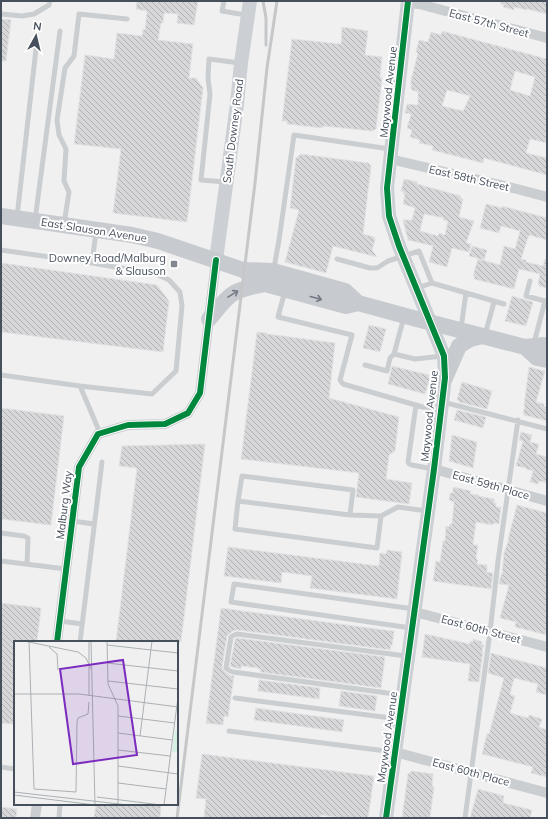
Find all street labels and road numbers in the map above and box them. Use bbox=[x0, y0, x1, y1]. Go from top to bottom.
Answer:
street label: East 57th Street bbox=[448, 6, 530, 40]
street label: Maywood Avenue bbox=[376, 46, 400, 138]
street label: South Downey Road bbox=[220, 78, 246, 184]
street label: East 58th Street bbox=[428, 162, 511, 194]
street label: East Slauson Avenue bbox=[40, 215, 148, 245]
street label: Maywood Avenue bbox=[417, 370, 441, 462]
street label: East 59th Place bbox=[451, 467, 531, 503]
street label: Malburg Way bbox=[53, 470, 75, 540]
street label: East 60th Street bbox=[440, 612, 522, 646]
street label: Maywood Avenue bbox=[374, 691, 400, 783]
street label: East 60th Place bbox=[431, 755, 511, 789]

